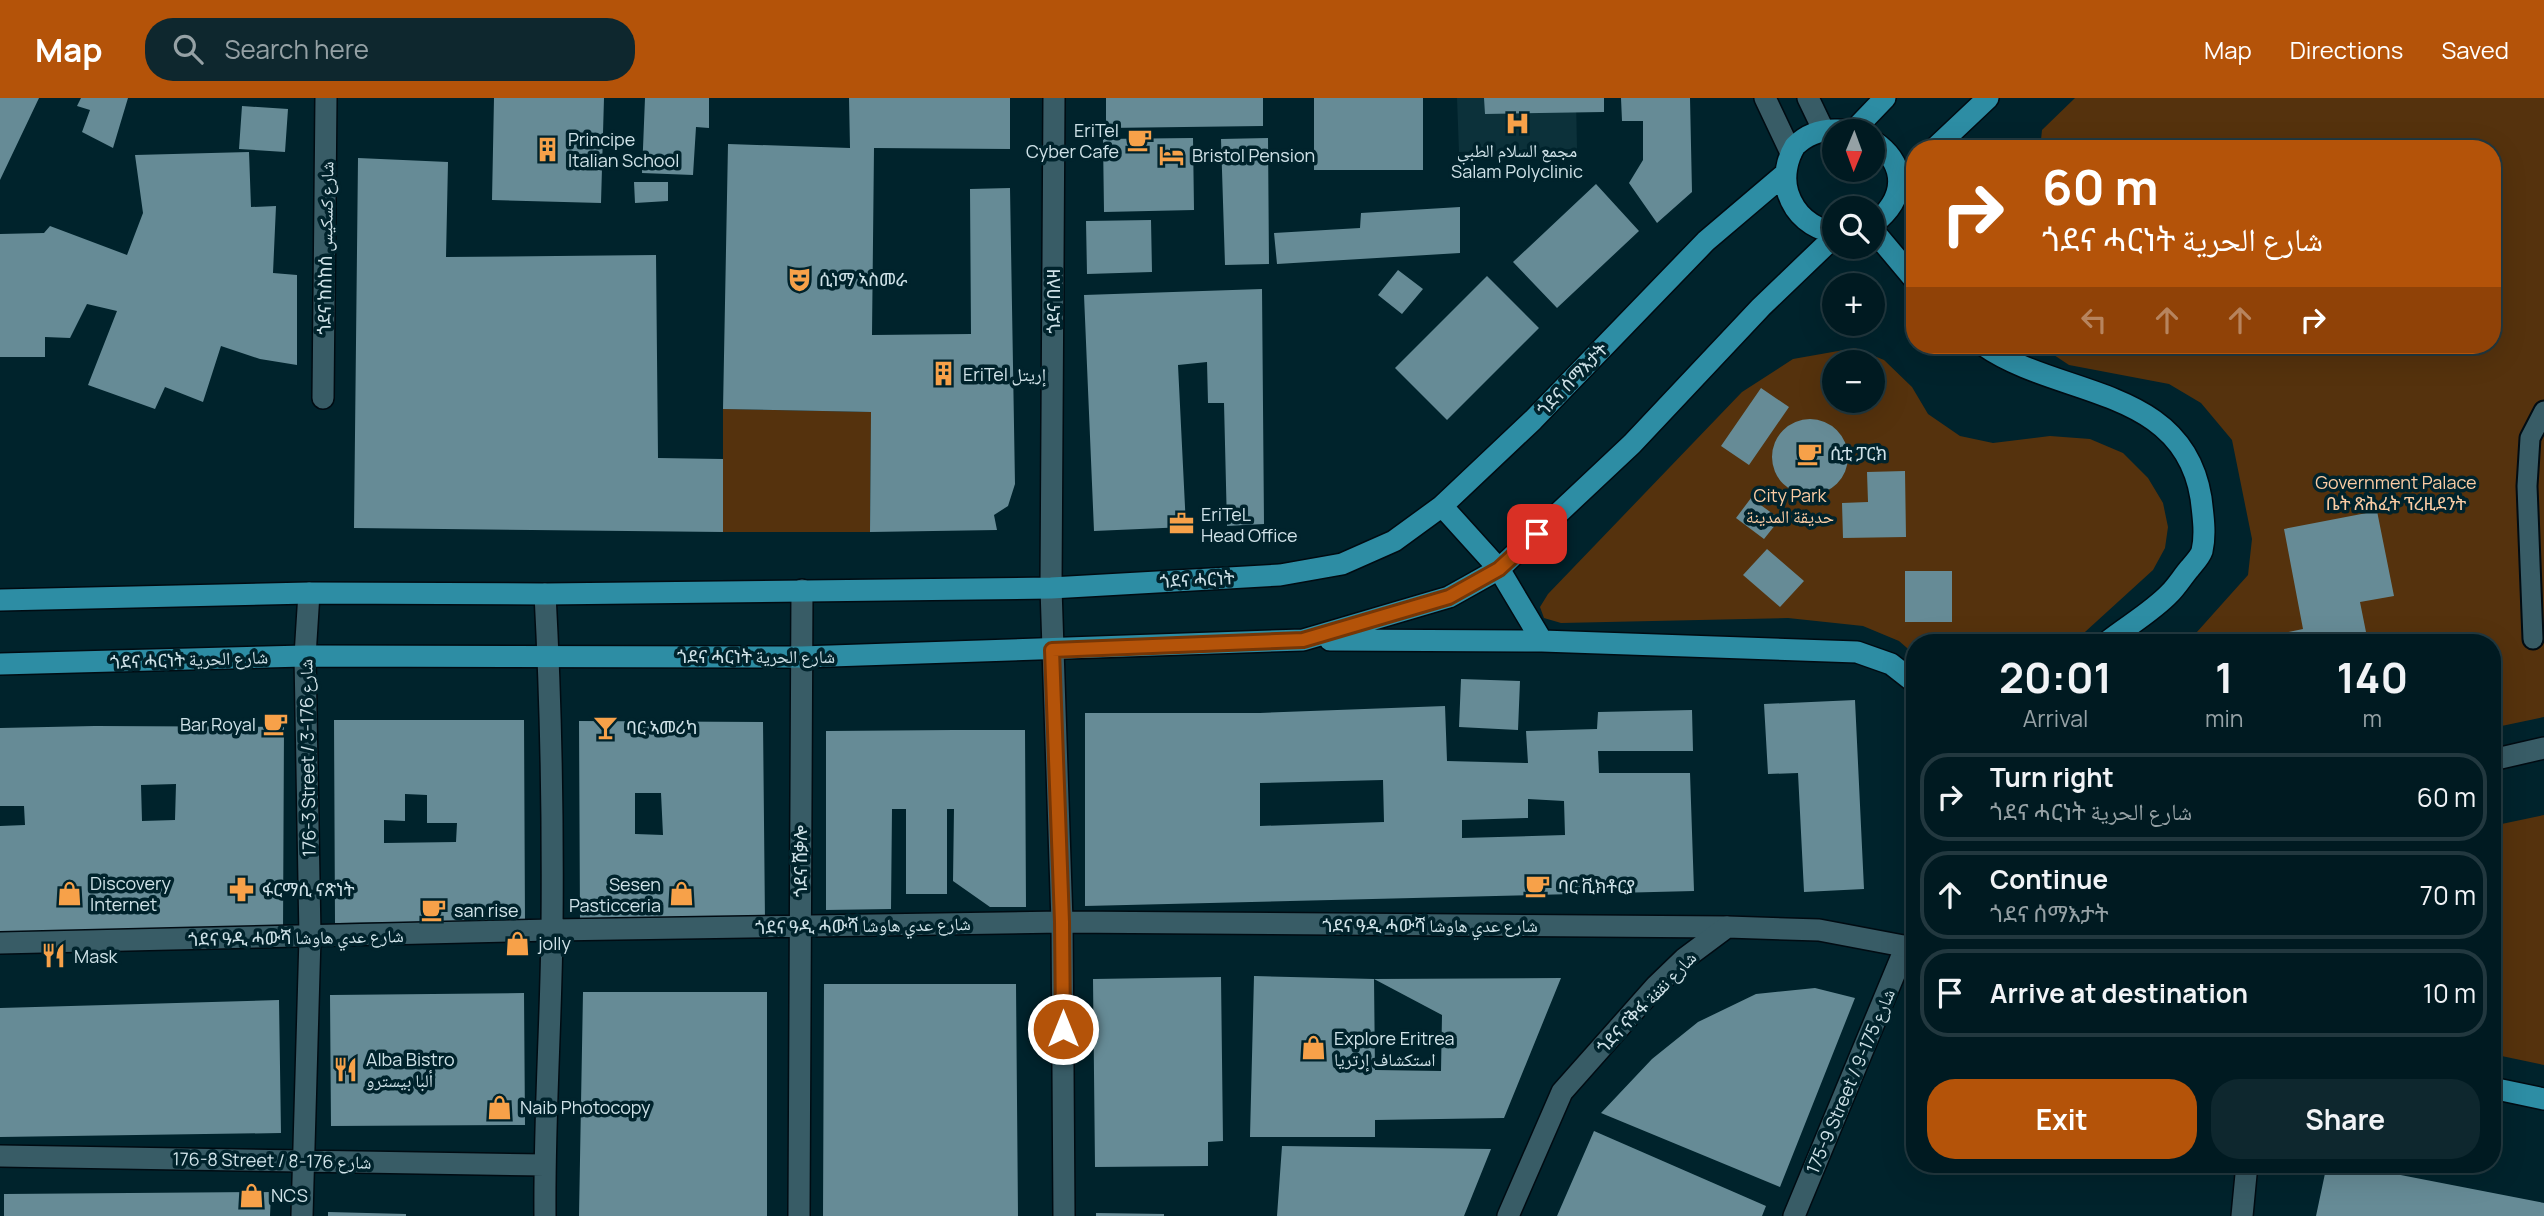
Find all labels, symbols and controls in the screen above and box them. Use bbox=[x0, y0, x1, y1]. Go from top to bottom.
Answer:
search box bbox=[145, 18, 635, 81]
text: Map bbox=[35, 27, 103, 72]
icon: search bbox=[169, 30, 207, 68]
text: Search here bbox=[225, 31, 369, 67]
text: Map bbox=[2204, 33, 2252, 66]
text: Directions bbox=[2290, 33, 2403, 66]
text: Saved bbox=[2441, 33, 2509, 66]
hospital icon: مجمع السلام الطبي Salam Polyclinic bbox=[1503, 109, 1531, 137]
place label: EriTel Cyber Cafe bbox=[1026, 118, 1119, 163]
north arrow bbox=[1822, 119, 1885, 182]
map controls bbox=[1822, 119, 1885, 413]
cafe icon: EriTel Cyber Cafe bbox=[1125, 126, 1153, 154]
place label: Principe Italian School bbox=[568, 127, 679, 172]
building icon: Principe Italian School bbox=[534, 135, 562, 163]
place label: مجمع السلام الطبي Salam Polyclinic bbox=[1451, 138, 1583, 183]
hotel icon: Bristol Pension bbox=[1158, 141, 1186, 169]
place label: Bristol Pension bbox=[1192, 143, 1315, 167]
text: 60 m bbox=[2042, 153, 2159, 220]
street label: ጎደና ከስከሰ شارع كسكيس bbox=[311, 161, 339, 335]
icon: right bbox=[1927, 168, 2018, 259]
button: search bbox=[1822, 196, 1885, 259]
text: ጎደና ሓርነት شارع الحرية bbox=[2042, 217, 2323, 261]
theatre icon: ሲነማ ኣስመራ bbox=[785, 265, 813, 293]
place label: ሲነማ ኣስመራ bbox=[819, 267, 908, 291]
street label: ጎደና በለዛ bbox=[1041, 269, 1065, 333]
button: + bbox=[1822, 273, 1885, 336]
icon: left bbox=[2075, 301, 2113, 339]
icon: ahead bbox=[2148, 301, 2186, 339]
icon: ahead bbox=[2221, 301, 2259, 339]
icon: right bbox=[2294, 301, 2332, 339]
street label: ጎደና ሰማእታት bbox=[1531, 337, 1613, 421]
button: − bbox=[1822, 350, 1885, 413]
building icon: EriTel إريتل bbox=[929, 360, 957, 388]
place label: EriTel إريتل bbox=[963, 362, 1046, 387]
cafe icon: ሲቲ ፓርክ bbox=[1796, 439, 1824, 467]
place label: ሲቲ ፓርክ bbox=[1830, 441, 1887, 465]
park label: Government Palace ቤት ጽሕፈት ፕረዚደንት bbox=[2315, 470, 2477, 515]
park label: City Park حديقة المدينة bbox=[1746, 483, 1834, 528]
place label: EriTeL Head Office bbox=[1201, 502, 1298, 547]
pin bbox=[1507, 504, 1567, 564]
office icon: EriTeL Head Office bbox=[1167, 510, 1195, 538]
icon: arrive bbox=[1518, 515, 1556, 553]
street label: ጎደና ሓርነት bbox=[1159, 565, 1235, 593]
street label: ጎደና ሓርነት شارع الحرية bbox=[110, 644, 268, 674]
street label: ጎደና ሓርነት شارع الحرية bbox=[677, 644, 835, 668]
text: 20:01 bbox=[1999, 648, 2112, 706]
text: 1 bbox=[2215, 648, 2233, 706]
text: 140 bbox=[2336, 648, 2408, 706]
street label: 176-3 Street / شارع 176-3 bbox=[293, 659, 321, 857]
text: Arrival bbox=[2023, 702, 2088, 734]
text: min bbox=[2205, 702, 2244, 734]
text: m bbox=[2362, 702, 2382, 734]
cafe icon: Bar Royal bbox=[262, 710, 290, 738]
place label: Bar Royal bbox=[180, 712, 256, 736]
bar icon: ባር ኣመሪካ bbox=[592, 713, 620, 741]
place label: ባር ኣመሪካ bbox=[626, 715, 697, 739]
text: Turn right bbox=[1990, 759, 2114, 795]
icon: right bbox=[1931, 778, 1969, 816]
text: 60 m bbox=[2417, 779, 2476, 815]
text: ጎደና ሓርነት شارع الحرية bbox=[1990, 795, 2192, 827]
street label: ጎደና ሸቃሎ bbox=[788, 825, 812, 897]
text: Continue bbox=[1990, 861, 2108, 897]
place label: Discovery Internet bbox=[90, 871, 171, 916]
place label: Sesen Pasticceria bbox=[569, 872, 661, 917]
cafe icon: ባር ቪክቶርያ bbox=[1524, 872, 1552, 900]
place label: ባር ቪክቶርያ bbox=[1558, 874, 1635, 898]
pharmacy icon: ፋርማሲ ናጽነት bbox=[228, 875, 256, 903]
icon: ahead bbox=[1931, 876, 1969, 914]
place label: ፋርማሲ ናጽነት bbox=[262, 877, 355, 901]
text: 70 m bbox=[2420, 877, 2476, 913]
shop icon: Discovery Internet bbox=[56, 879, 84, 907]
shop icon: Sesen Pasticceria bbox=[667, 880, 695, 908]
cafe icon: san rise bbox=[420, 896, 448, 924]
text: ጎደና ሰማእታት bbox=[1990, 897, 2109, 929]
place label: san rise bbox=[454, 898, 518, 922]
street label: ጎደና ዓዲ ሓውሻ شارع عدي هاوشا bbox=[755, 911, 971, 942]
street label: ጎደና ዓዲ ሓውሻ شارع عدي هاوشا bbox=[1322, 913, 1538, 941]
street label: ጎደና ዓዲ ሓውሻ شارع عدي هاوشا bbox=[188, 923, 404, 954]
shop icon: jolly bbox=[504, 929, 532, 957]
place label: jolly bbox=[537, 931, 572, 955]
restaurant icon: Mask bbox=[40, 942, 68, 970]
place label: Mask bbox=[74, 944, 119, 968]
street label: ጎደና ናቅፋ شارع نقفة bbox=[1591, 945, 1701, 1059]
icon: arrive bbox=[1931, 974, 1969, 1012]
text: Arrive at destination bbox=[1990, 975, 2248, 1011]
text: 10 m bbox=[2423, 975, 2476, 1011]
street label: 175-9 Street / شارع 175-9 bbox=[1800, 985, 1900, 1177]
position arrow bbox=[1026, 992, 1100, 1066]
place label: Explore Eritrea استكشاف إرتريا bbox=[1334, 1026, 1455, 1072]
shop icon: Explore Eritrea استكشاف إرتريا bbox=[1300, 1034, 1328, 1062]
place label: Alba Bistro ألبا بيسترو bbox=[366, 1047, 455, 1092]
restaurant icon: Alba Bistro ألبا بيسترو bbox=[332, 1055, 360, 1083]
button: Exit bbox=[1927, 1079, 2197, 1159]
button: Share bbox=[2211, 1079, 2480, 1159]
shop icon: Naib Photocopy bbox=[486, 1093, 514, 1121]
place label: Naib Photocopy bbox=[520, 1095, 651, 1119]
street label: 176-8 Street / شارع 176-8 bbox=[172, 1146, 372, 1174]
shop icon: NCS bbox=[237, 1181, 265, 1209]
place label: NCS bbox=[271, 1183, 308, 1207]

